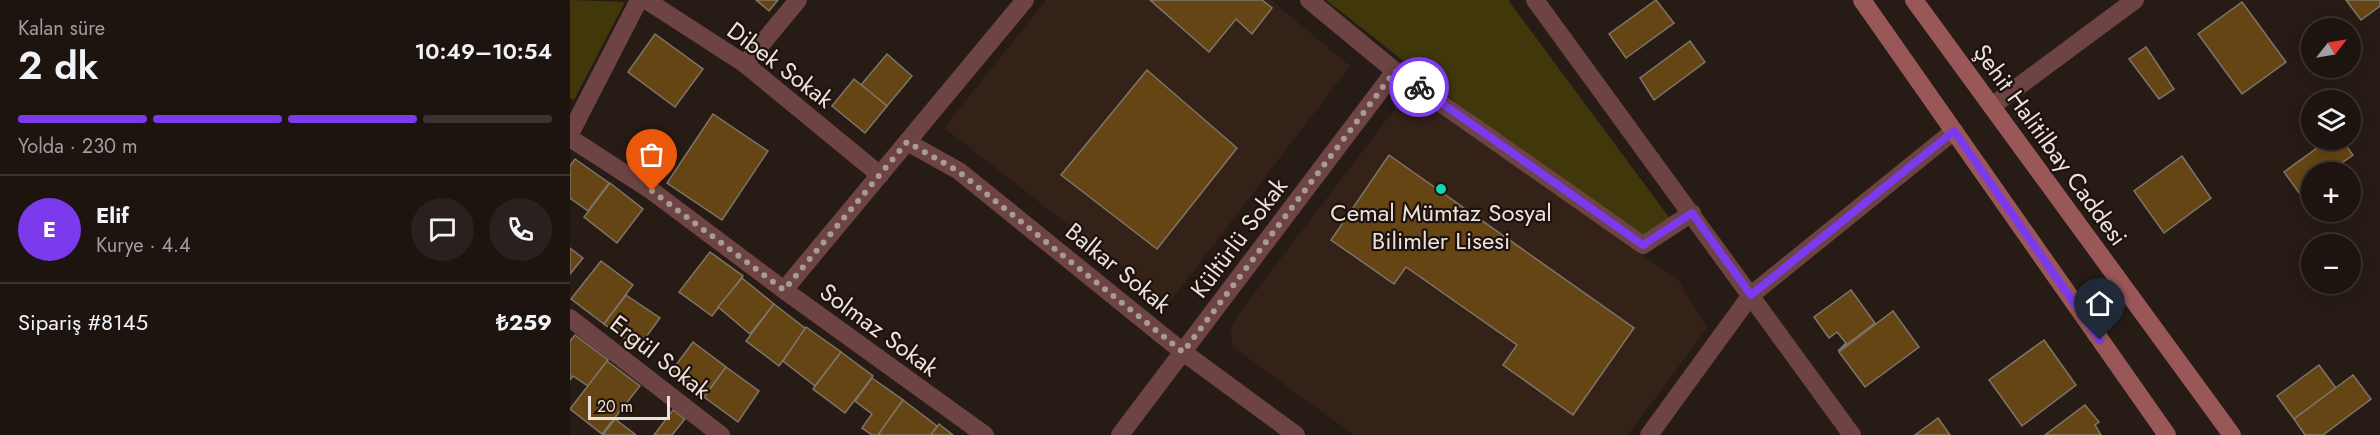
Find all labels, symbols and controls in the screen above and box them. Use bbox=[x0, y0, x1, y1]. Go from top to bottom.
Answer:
street label: Dibek Sokak bbox=[720, 13, 841, 117]
text: Kalan süre bbox=[18, 14, 105, 43]
north arrow bbox=[2301, 18, 2361, 78]
map controls bbox=[2301, 18, 2361, 294]
text: 10:49–10:54 bbox=[414, 35, 552, 67]
text: 2 dk bbox=[18, 37, 99, 94]
street label: Şehit Halitilbay Caddesi bbox=[1965, 37, 2136, 253]
courier bbox=[1389, 57, 1449, 117]
icon: bike bbox=[1403, 71, 1436, 104]
button: layers bbox=[2301, 90, 2361, 150]
pin bbox=[626, 129, 677, 191]
text: Yolda · 230 m bbox=[18, 132, 138, 161]
icon: bag bbox=[635, 138, 668, 171]
button: + bbox=[2301, 162, 2361, 222]
street label: Kültürlü Sokak bbox=[1182, 170, 1296, 305]
marker: Cemal Mümtaz Sosyal Bilimler Lisesi bbox=[1434, 182, 1448, 196]
place label: Cemal Mümtaz Sosyal Bilimler Lisesi bbox=[1330, 195, 1552, 258]
button: chat bbox=[411, 198, 474, 261]
button: phone bbox=[489, 198, 552, 261]
text: Elif bbox=[96, 199, 129, 231]
text: E bbox=[43, 213, 56, 245]
street label: Balkar Sokak bbox=[1058, 214, 1179, 321]
text: Kurye · 4.4 bbox=[96, 231, 191, 260]
button: − bbox=[2301, 234, 2361, 294]
street label: Solmaz Sokak bbox=[813, 275, 946, 385]
pin bbox=[2074, 278, 2125, 340]
icon: home bbox=[2083, 287, 2116, 320]
text: Sipariş #8145 bbox=[18, 306, 148, 338]
text: ₺259 bbox=[496, 306, 552, 338]
street label: Ergül Sokak bbox=[603, 306, 718, 407]
scale bar bbox=[588, 393, 670, 420]
text: 20 m bbox=[597, 395, 633, 418]

